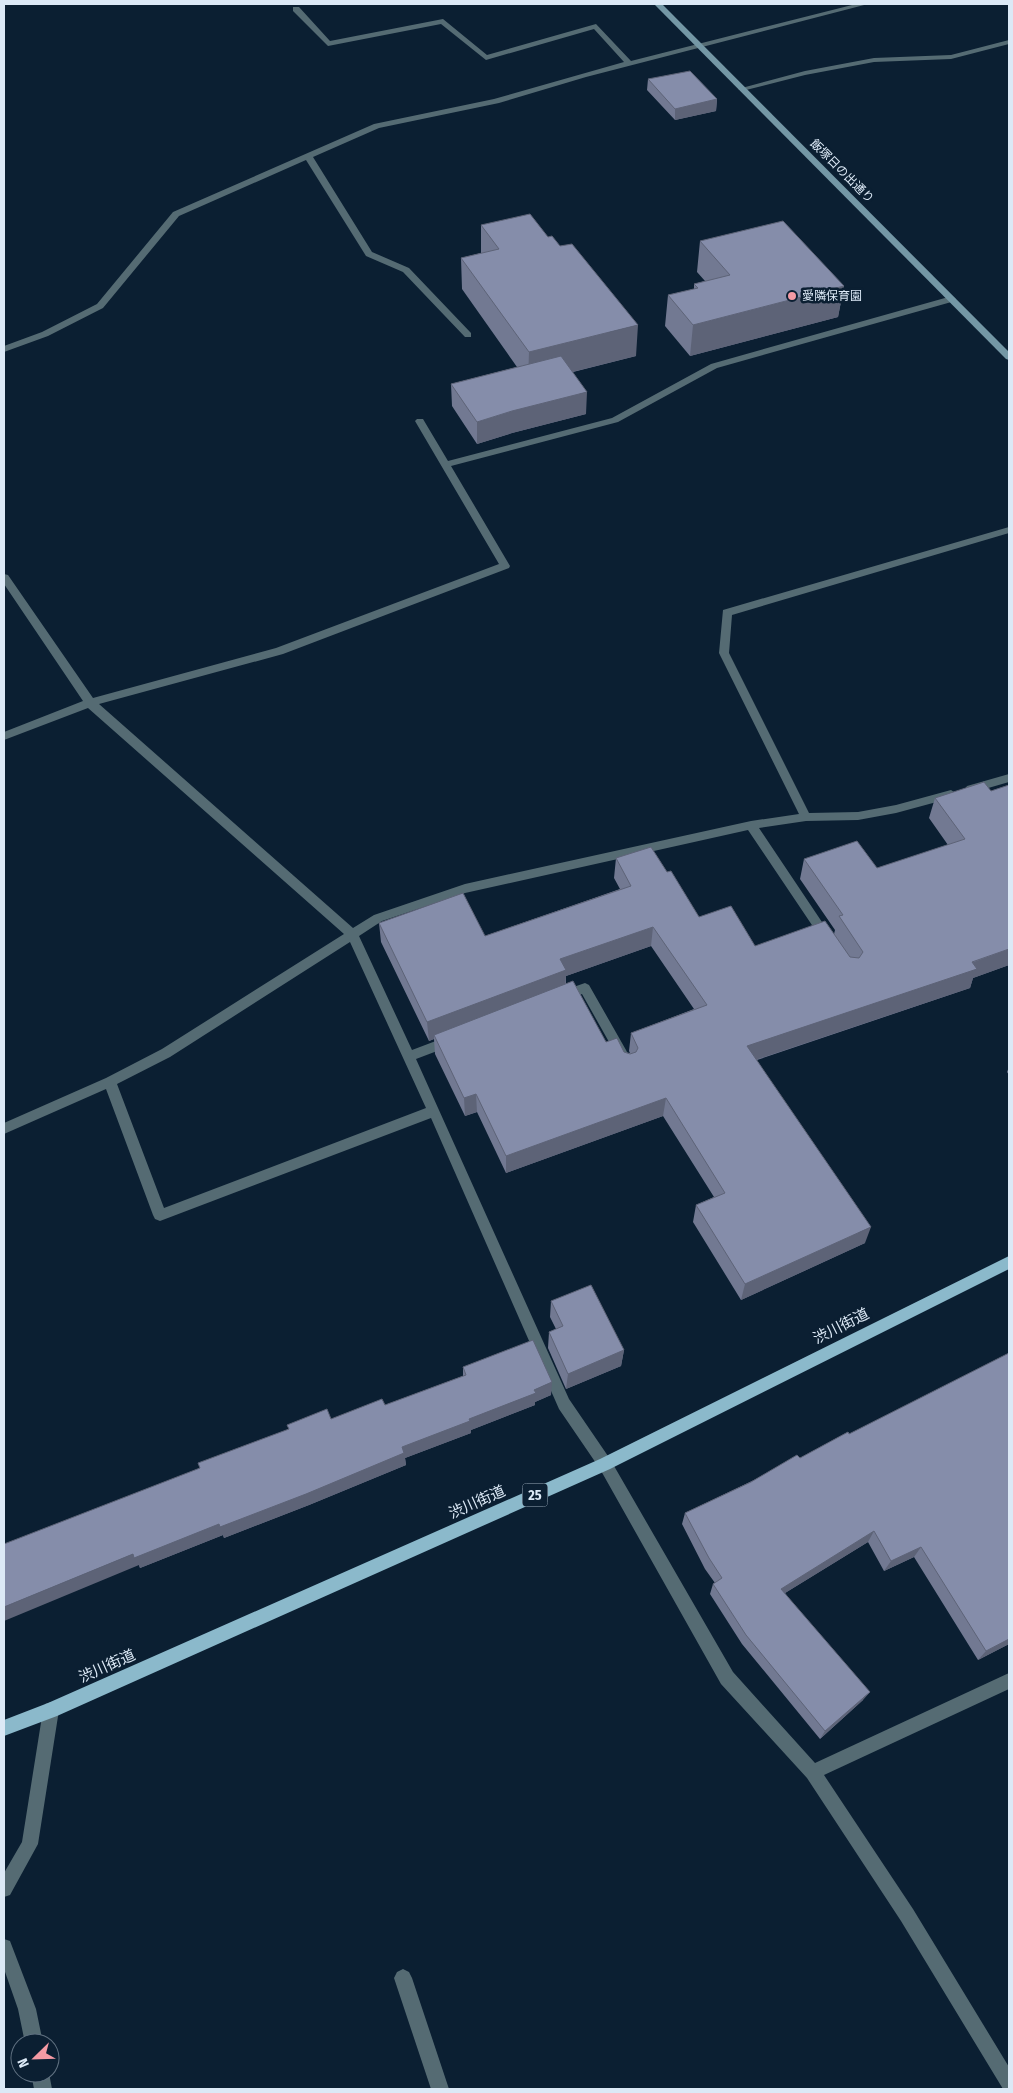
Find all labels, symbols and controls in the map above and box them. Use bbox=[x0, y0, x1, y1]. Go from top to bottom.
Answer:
street label: 飯塚日の出通り bbox=[807, 136, 877, 206]
place label: 愛隣保育園 bbox=[802, 289, 862, 303]
marker: 愛隣保育園 bbox=[786, 290, 798, 302]
street label: 渋川街道 bbox=[810, 1304, 872, 1348]
street label: 渋川街道 bbox=[446, 1482, 508, 1522]
road number: 25 bbox=[522, 1484, 548, 1506]
street label: 渋川街道 bbox=[76, 1646, 138, 1686]
north arrow bbox=[10, 2033, 60, 2083]
text: N bbox=[14, 2056, 33, 2070]

